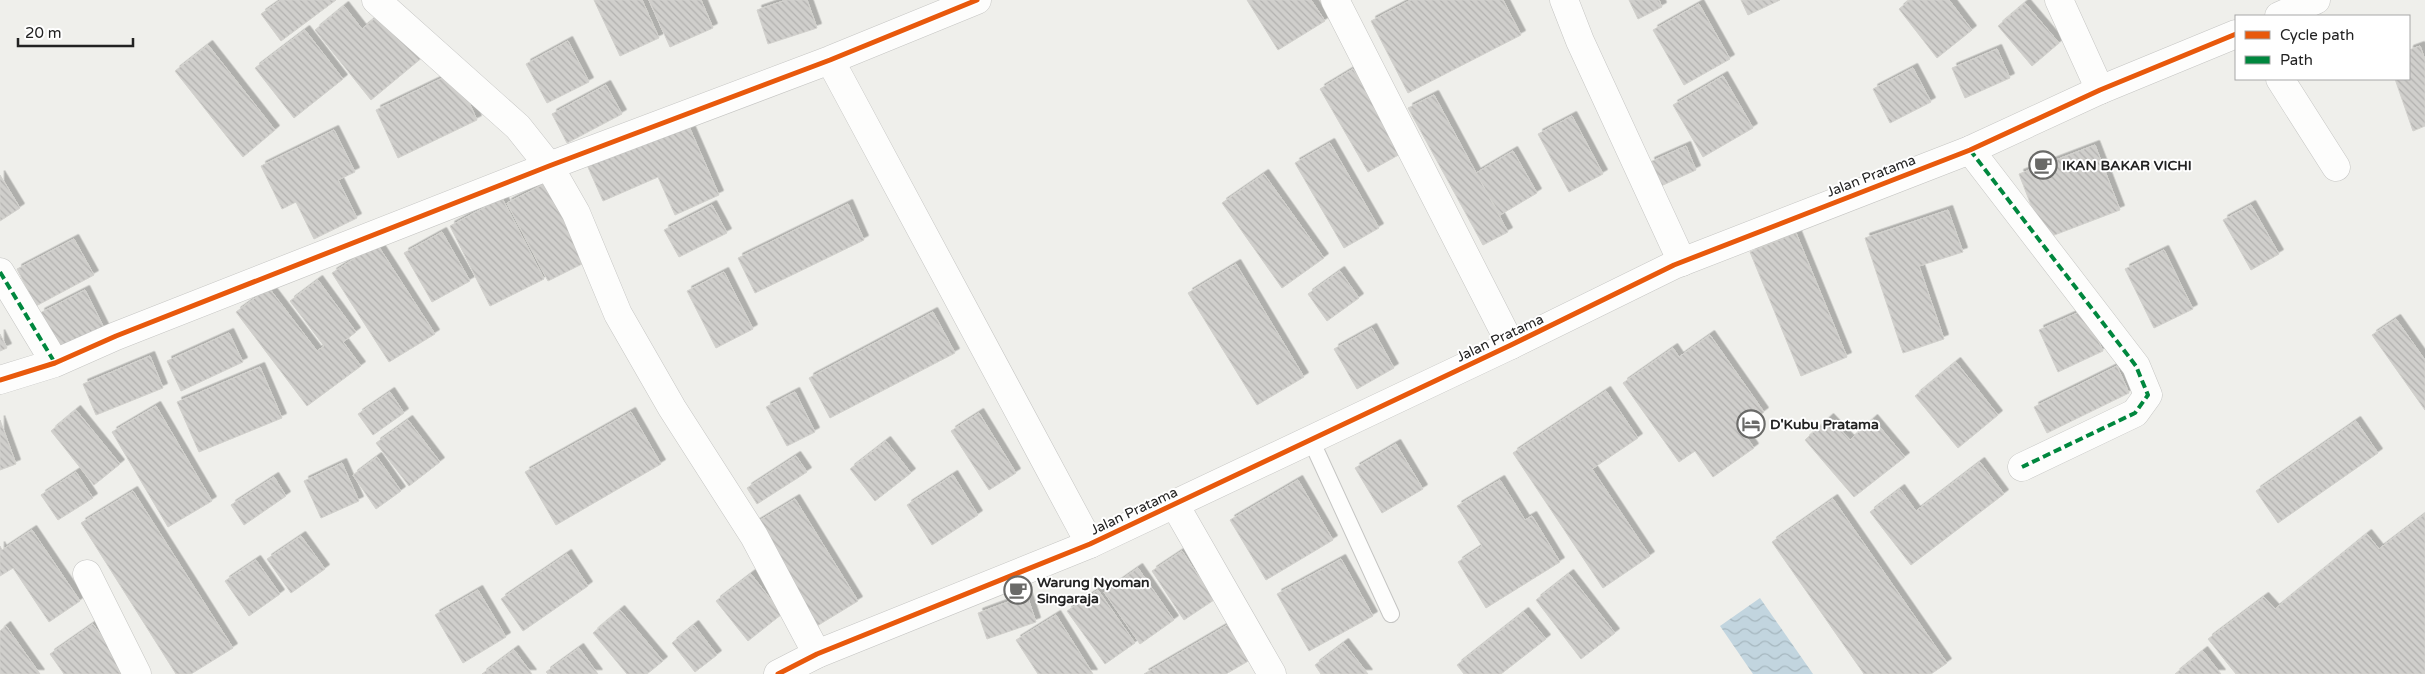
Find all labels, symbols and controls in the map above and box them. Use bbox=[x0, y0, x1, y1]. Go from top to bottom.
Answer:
scale bar bbox=[18, 15, 132, 47]
legend bbox=[2235, 15, 2410, 80]
text: 20 m bbox=[25, 24, 62, 42]
text: Cycle path bbox=[2280, 26, 2354, 44]
text: Path bbox=[2280, 51, 2313, 69]
cafe icon: IKAN BAKAR VICHI bbox=[2028, 150, 2058, 180]
street label: Jalan Pratama bbox=[1824, 151, 1918, 201]
place label: IKAN BAKAR VICHI bbox=[2062, 157, 2192, 174]
street label: Jalan Pratama bbox=[1454, 310, 1546, 366]
hotel icon: D'Kubu Pratama bbox=[1736, 409, 1766, 439]
place label: D'Kubu Pratama bbox=[1770, 416, 1879, 433]
street label: Jalan Pratama bbox=[1088, 483, 1180, 539]
place label: Warung Nyoman Singaraja bbox=[1037, 574, 1150, 607]
cafe icon: Warung Nyoman Singaraja bbox=[1003, 575, 1033, 605]

